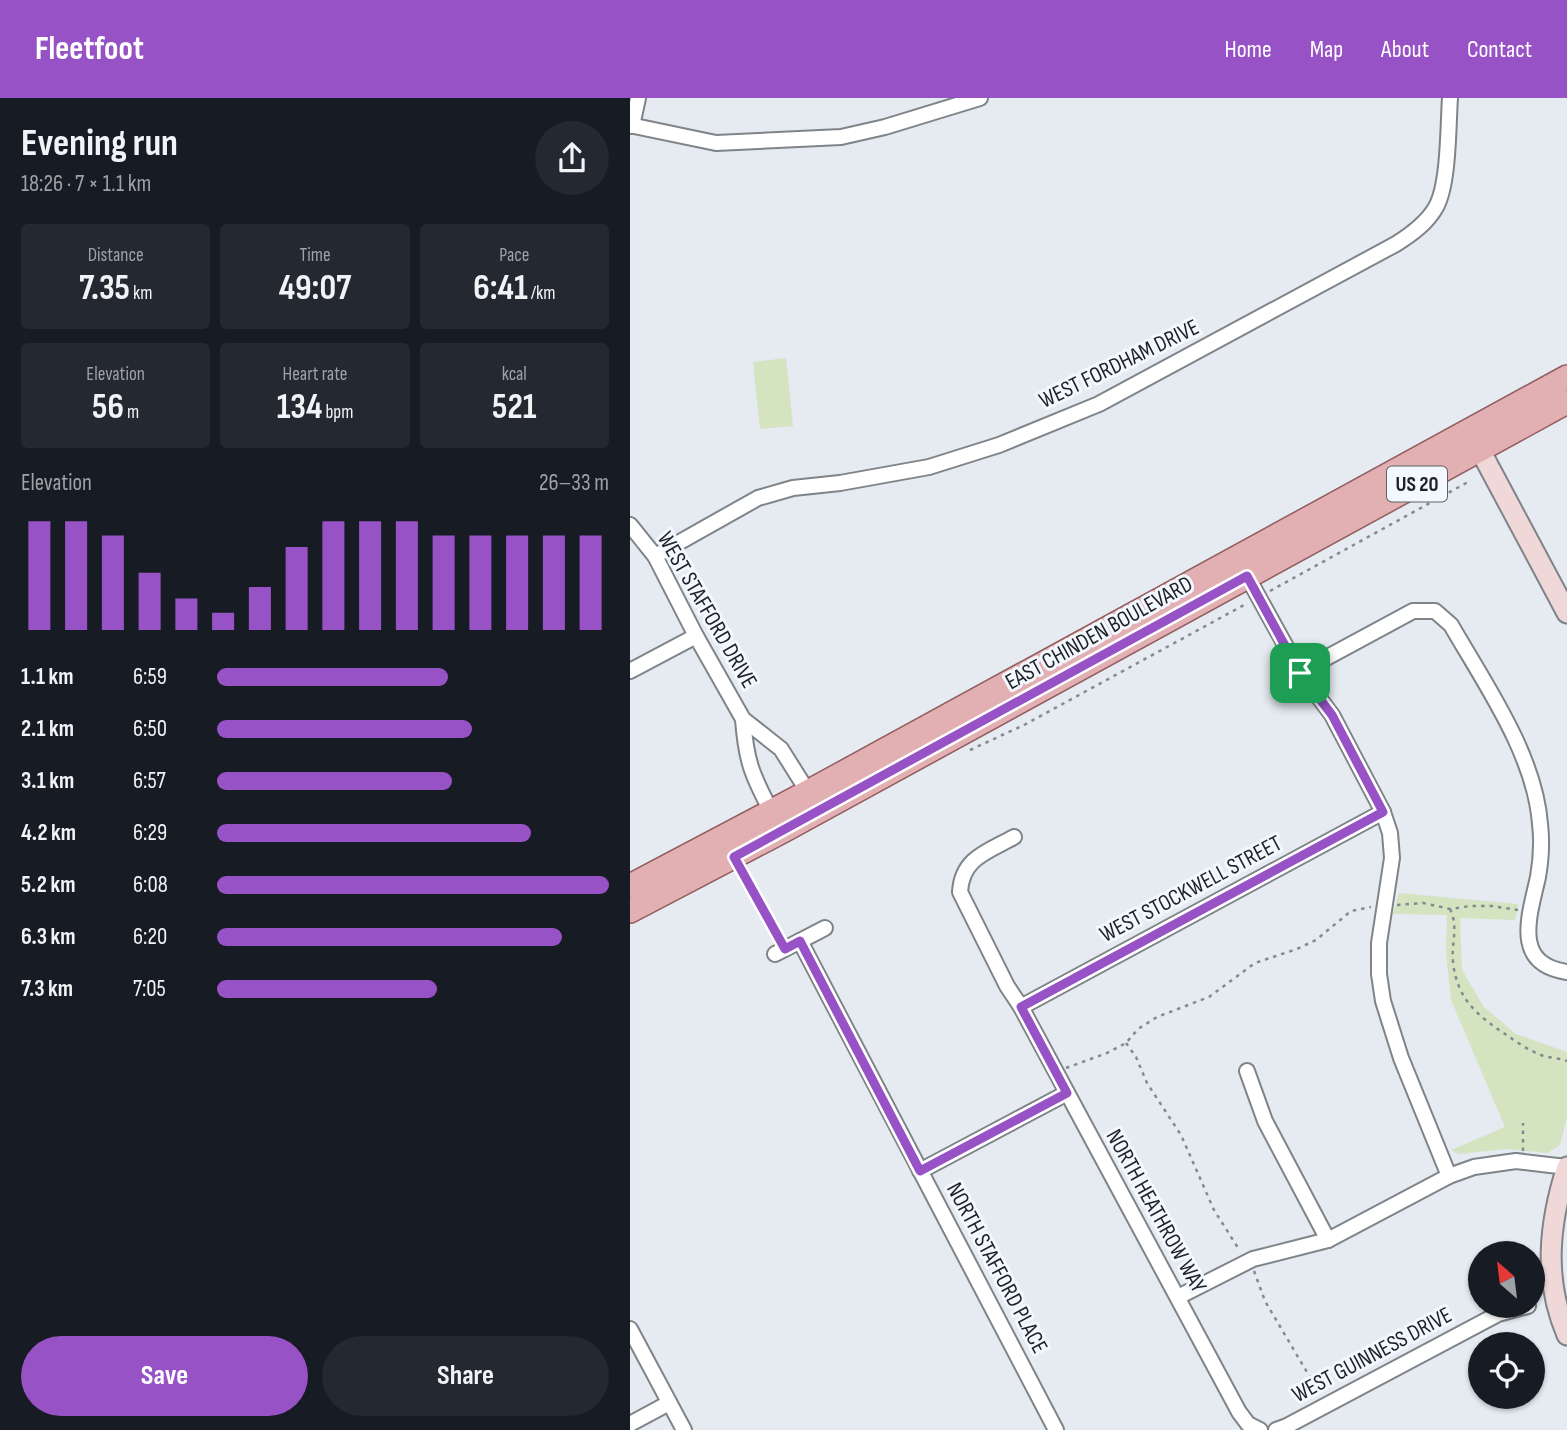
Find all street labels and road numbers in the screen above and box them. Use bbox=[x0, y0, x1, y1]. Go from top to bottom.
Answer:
street label: WEST FORDHAM DRIVE bbox=[1034, 313, 1204, 415]
road number: US 20 bbox=[1387, 466, 1447, 502]
street label: WEST STAFFORD DRIVE bbox=[651, 527, 763, 693]
street label: EAST CHINDEN BOULEVARD bbox=[1001, 570, 1197, 696]
street label: WEST STOCKWELL STREET bbox=[1095, 829, 1287, 949]
street label: NORTH HEATHROW WAY bbox=[1100, 1125, 1213, 1298]
street label: NORTH STAFFORD PLACE bbox=[940, 1178, 1054, 1358]
street label: WEST GUINNESS DRIVE bbox=[1287, 1301, 1457, 1409]

